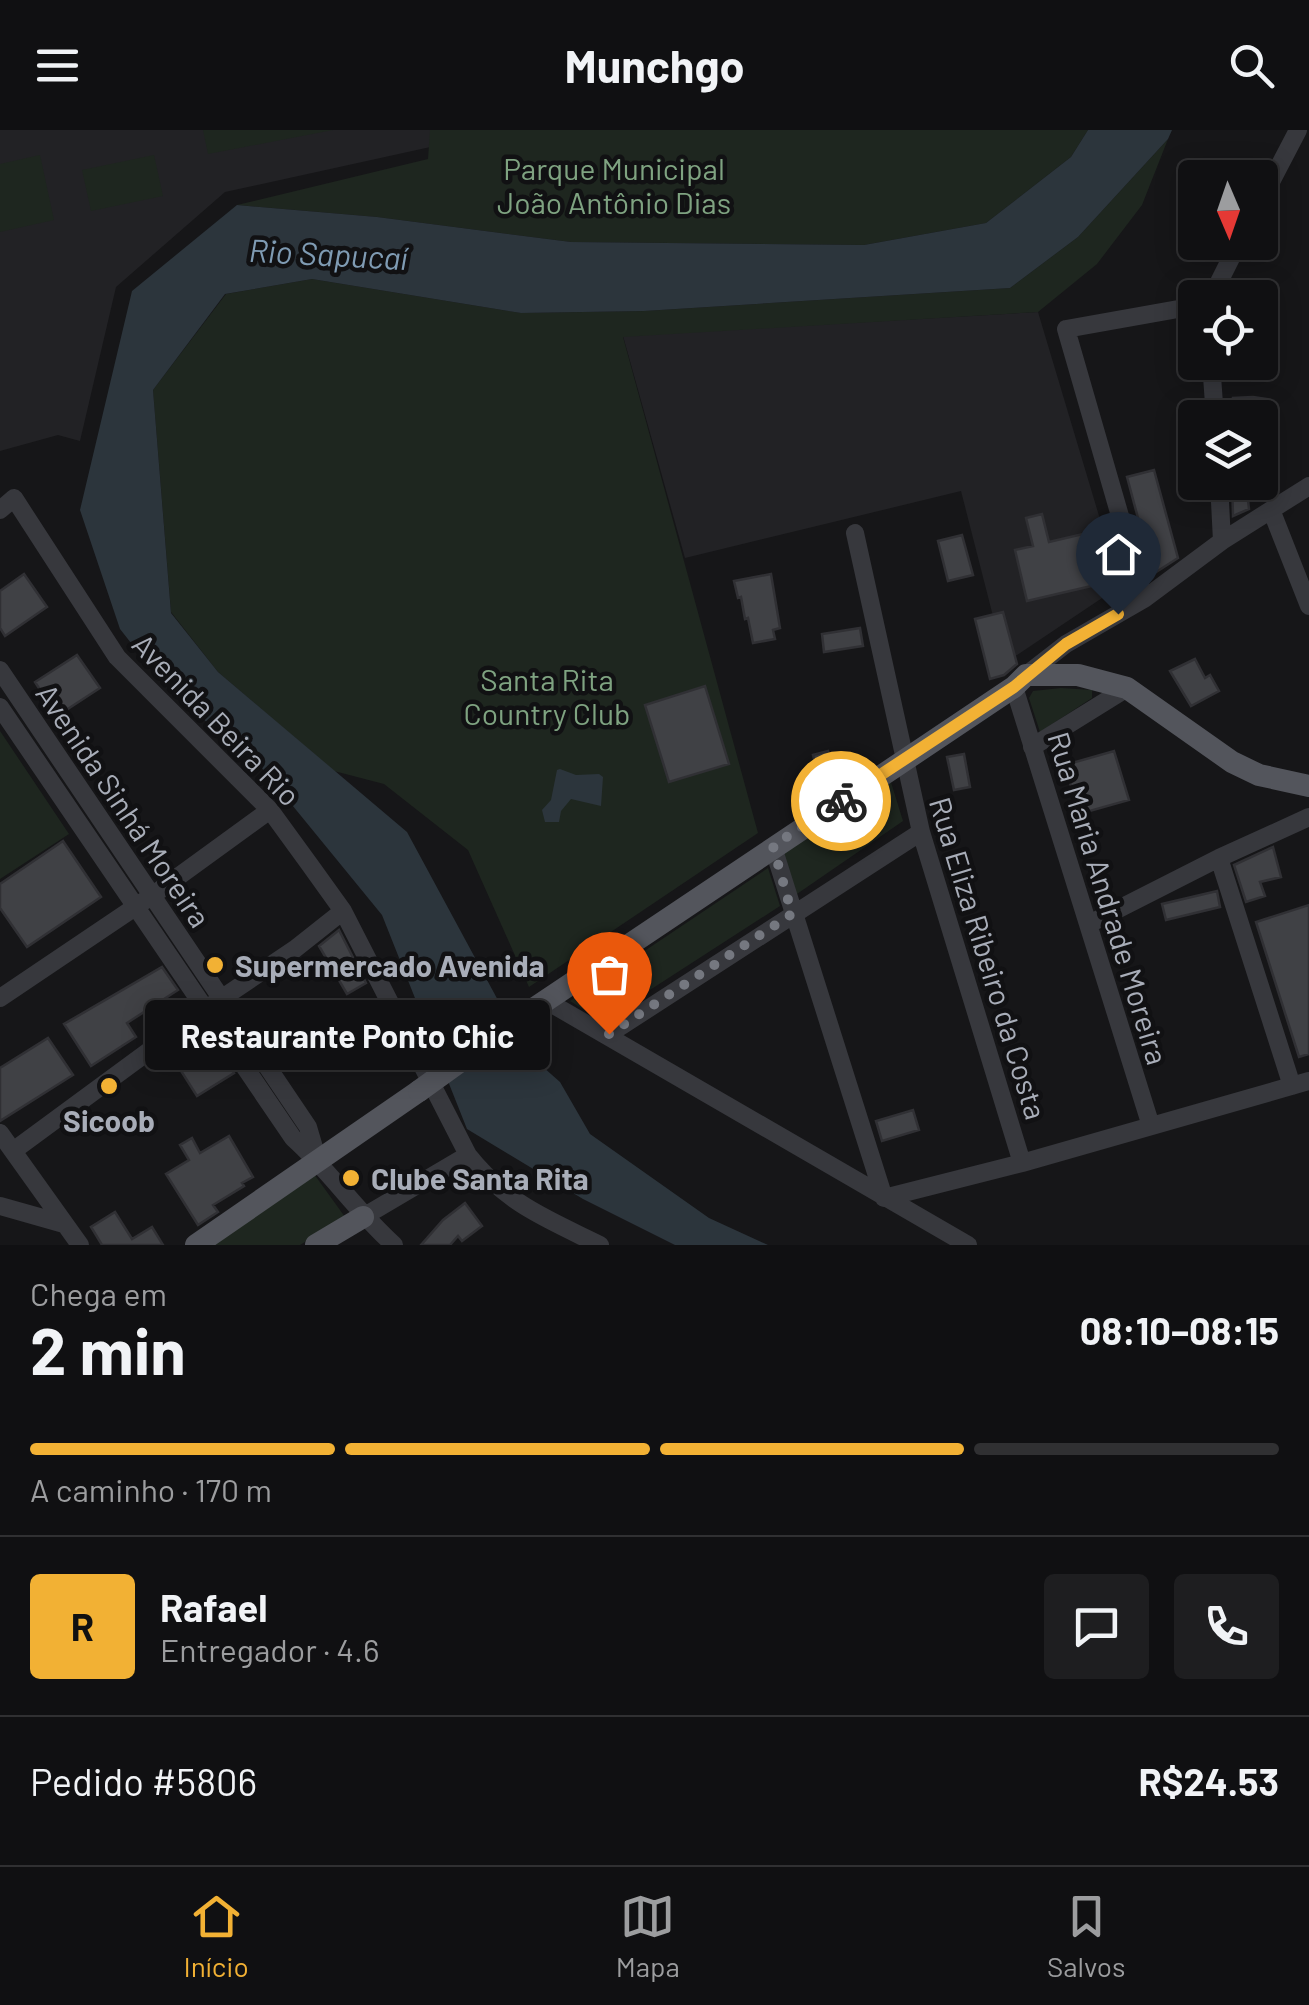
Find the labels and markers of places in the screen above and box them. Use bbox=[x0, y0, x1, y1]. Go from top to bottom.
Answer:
pin bbox=[1076, 512, 1161, 615]
pin bbox=[567, 932, 652, 1035]
place label: Supermercado Avenida bbox=[235, 947, 545, 983]
marker: Supermercado Avenida bbox=[204, 954, 226, 976]
callout: Restaurante Ponto Chic bbox=[144, 999, 549, 1069]
marker: Sicoob bbox=[98, 1075, 120, 1097]
place label: Sicoob bbox=[63, 1102, 155, 1138]
place label: Clube Santa Rita bbox=[371, 1160, 589, 1196]
marker: Clube Santa Rita bbox=[340, 1167, 362, 1189]

